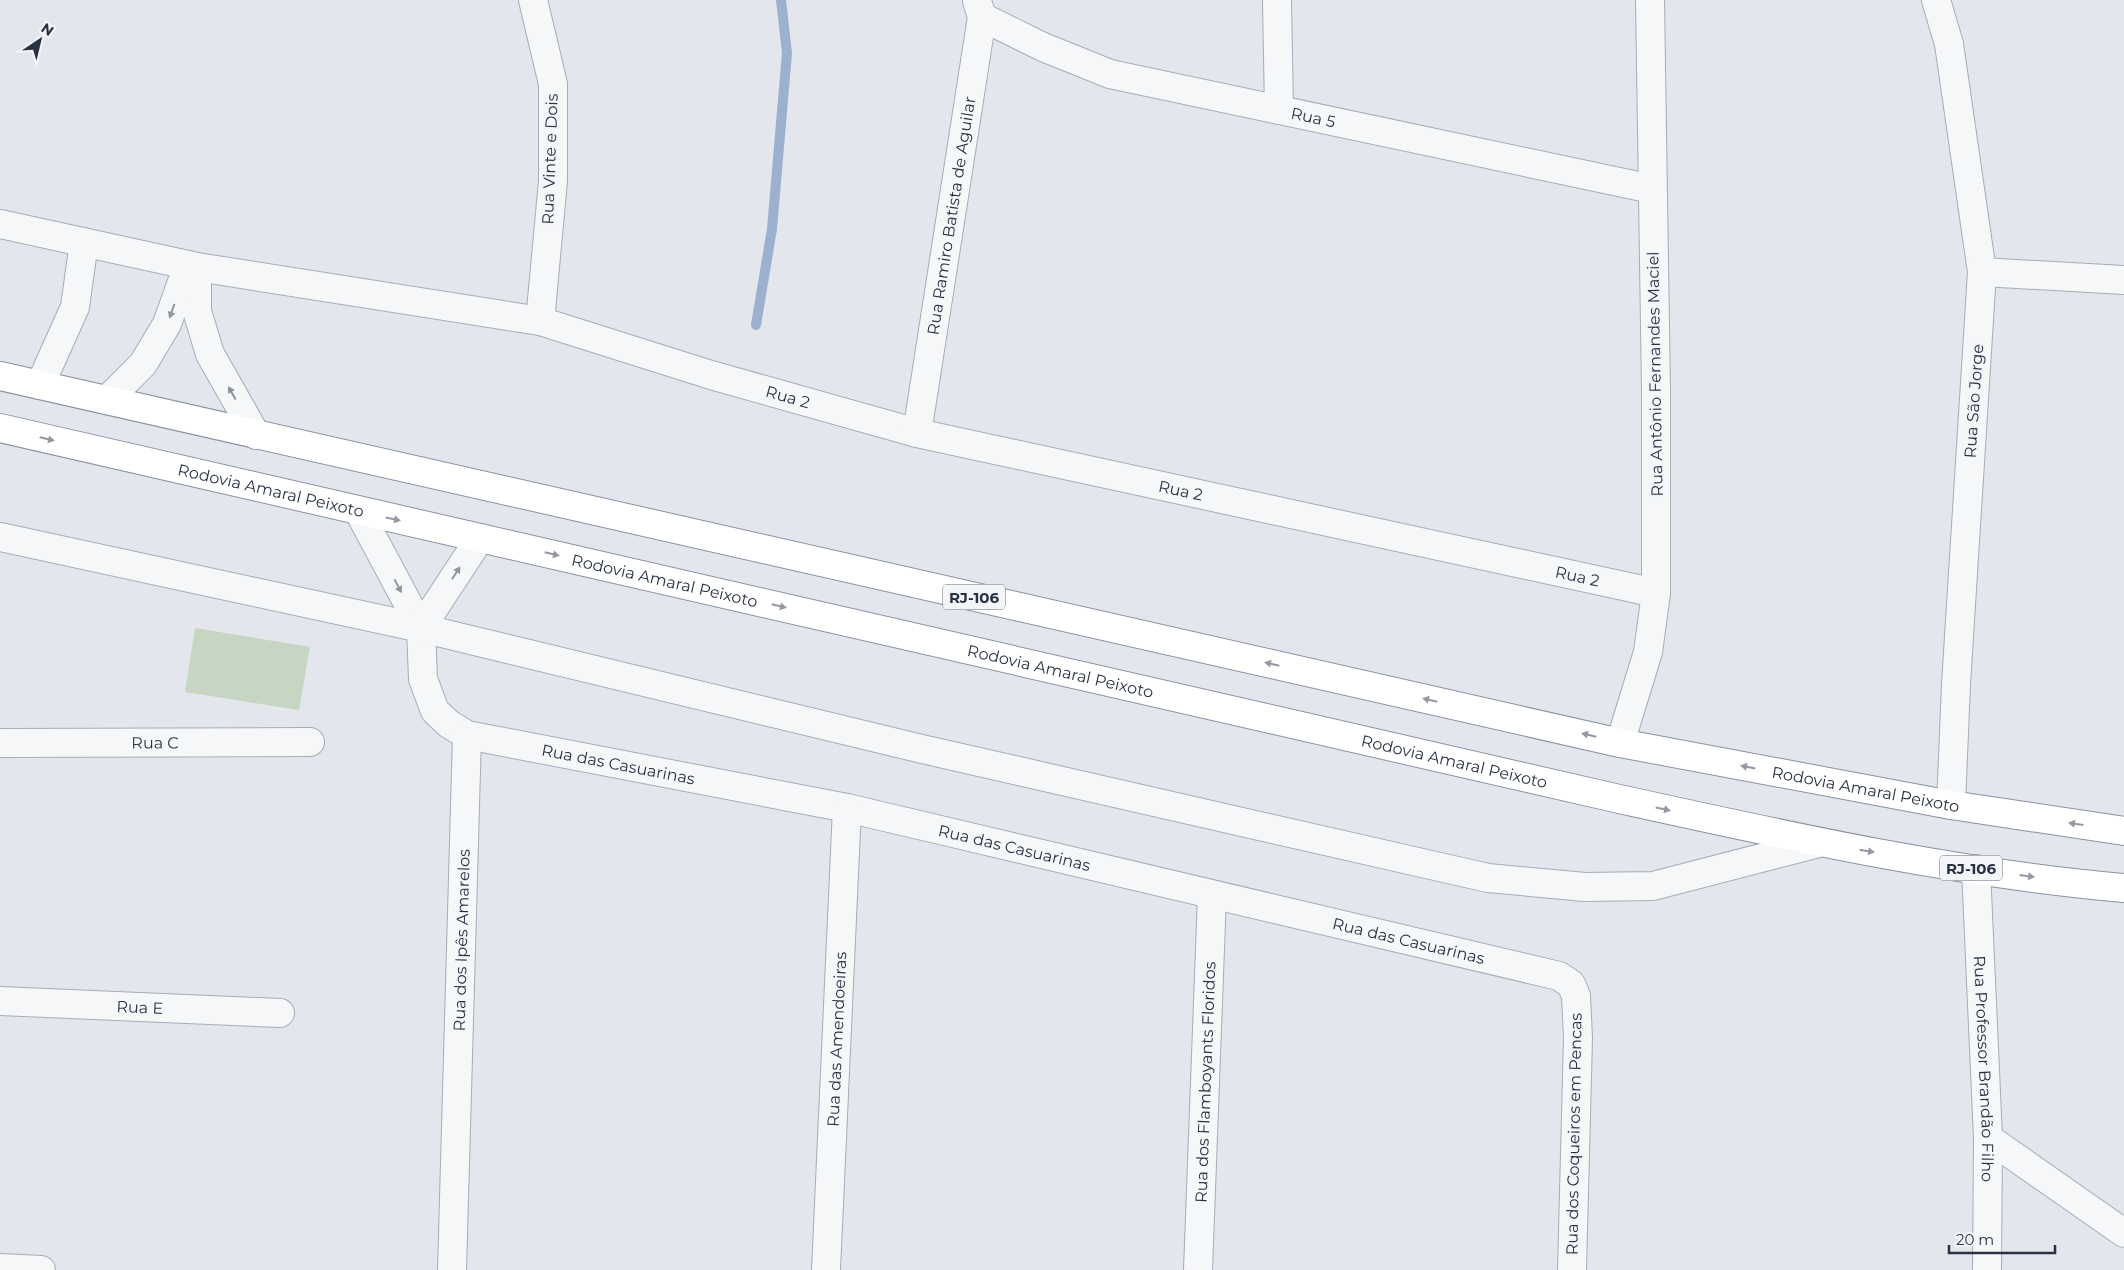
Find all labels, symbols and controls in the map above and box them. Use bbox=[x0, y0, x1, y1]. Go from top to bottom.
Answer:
north arrow bbox=[15, 15, 65, 65]
text: N bbox=[38, 19, 57, 40]
street label: Rua Vinte e Dois bbox=[538, 93, 562, 225]
street label: Rua Ramiro Batista de Aguilar bbox=[923, 95, 979, 336]
street label: Rua 5 bbox=[1289, 103, 1337, 131]
street label: Rua Antônio Fernandes Maciel bbox=[1643, 251, 1667, 497]
one-way arrow bbox=[168, 304, 176, 319]
street label: Rua São Jorge bbox=[1961, 343, 1987, 459]
street label: Rua 2 bbox=[764, 381, 812, 412]
one-way arrow bbox=[228, 386, 237, 400]
one-way arrow bbox=[40, 435, 55, 443]
street label: Rodovia Amaral Peixoto bbox=[176, 460, 366, 521]
street label: Rua 2 bbox=[1157, 476, 1205, 504]
one-way arrow bbox=[386, 515, 401, 523]
one-way arrow bbox=[545, 550, 560, 558]
street label: Rodovia Amaral Peixoto bbox=[570, 550, 760, 611]
street label: Rua 2 bbox=[1553, 562, 1602, 590]
one-way arrow bbox=[452, 566, 461, 579]
one-way arrow bbox=[394, 578, 402, 593]
road number: RJ-106 bbox=[943, 584, 1005, 610]
one-way arrow bbox=[771, 602, 786, 610]
street label: Rodovia Amaral Peixoto bbox=[966, 640, 1155, 701]
one-way arrow bbox=[1264, 660, 1279, 668]
one-way arrow bbox=[1423, 696, 1438, 704]
street label: Rodovia Amaral Peixoto bbox=[1359, 731, 1549, 792]
one-way arrow bbox=[1580, 731, 1596, 739]
street label: Rua C bbox=[131, 733, 179, 752]
street label: Rua das Casuarinas bbox=[540, 740, 697, 788]
one-way arrow bbox=[1740, 762, 1756, 770]
street label: Rodovia Amaral Peixoto bbox=[1770, 762, 1961, 816]
one-way arrow bbox=[1655, 805, 1670, 813]
street label: Rua das Casuarinas bbox=[937, 820, 1093, 875]
one-way arrow bbox=[2067, 820, 2083, 828]
one-way arrow bbox=[1859, 847, 1875, 855]
street label: Rua dos Ipês Amarelos bbox=[449, 849, 473, 1032]
road number: RJ-106 bbox=[1940, 856, 2002, 880]
one-way arrow bbox=[2020, 872, 2036, 880]
street label: Rua das Casuarinas bbox=[1331, 913, 1487, 968]
street label: Rua das Amendoeiras bbox=[823, 951, 850, 1127]
street label: Rua Professor Brandão Filho bbox=[1970, 955, 1998, 1182]
street label: Rua dos Flamboyants Floridos bbox=[1191, 961, 1219, 1203]
street label: Rua E bbox=[116, 997, 164, 1017]
street label: Rua dos Coqueiros em Pencas bbox=[1562, 1012, 1586, 1255]
scale bar bbox=[1949, 1222, 2055, 1254]
text: 20 m bbox=[1956, 1230, 1994, 1249]

